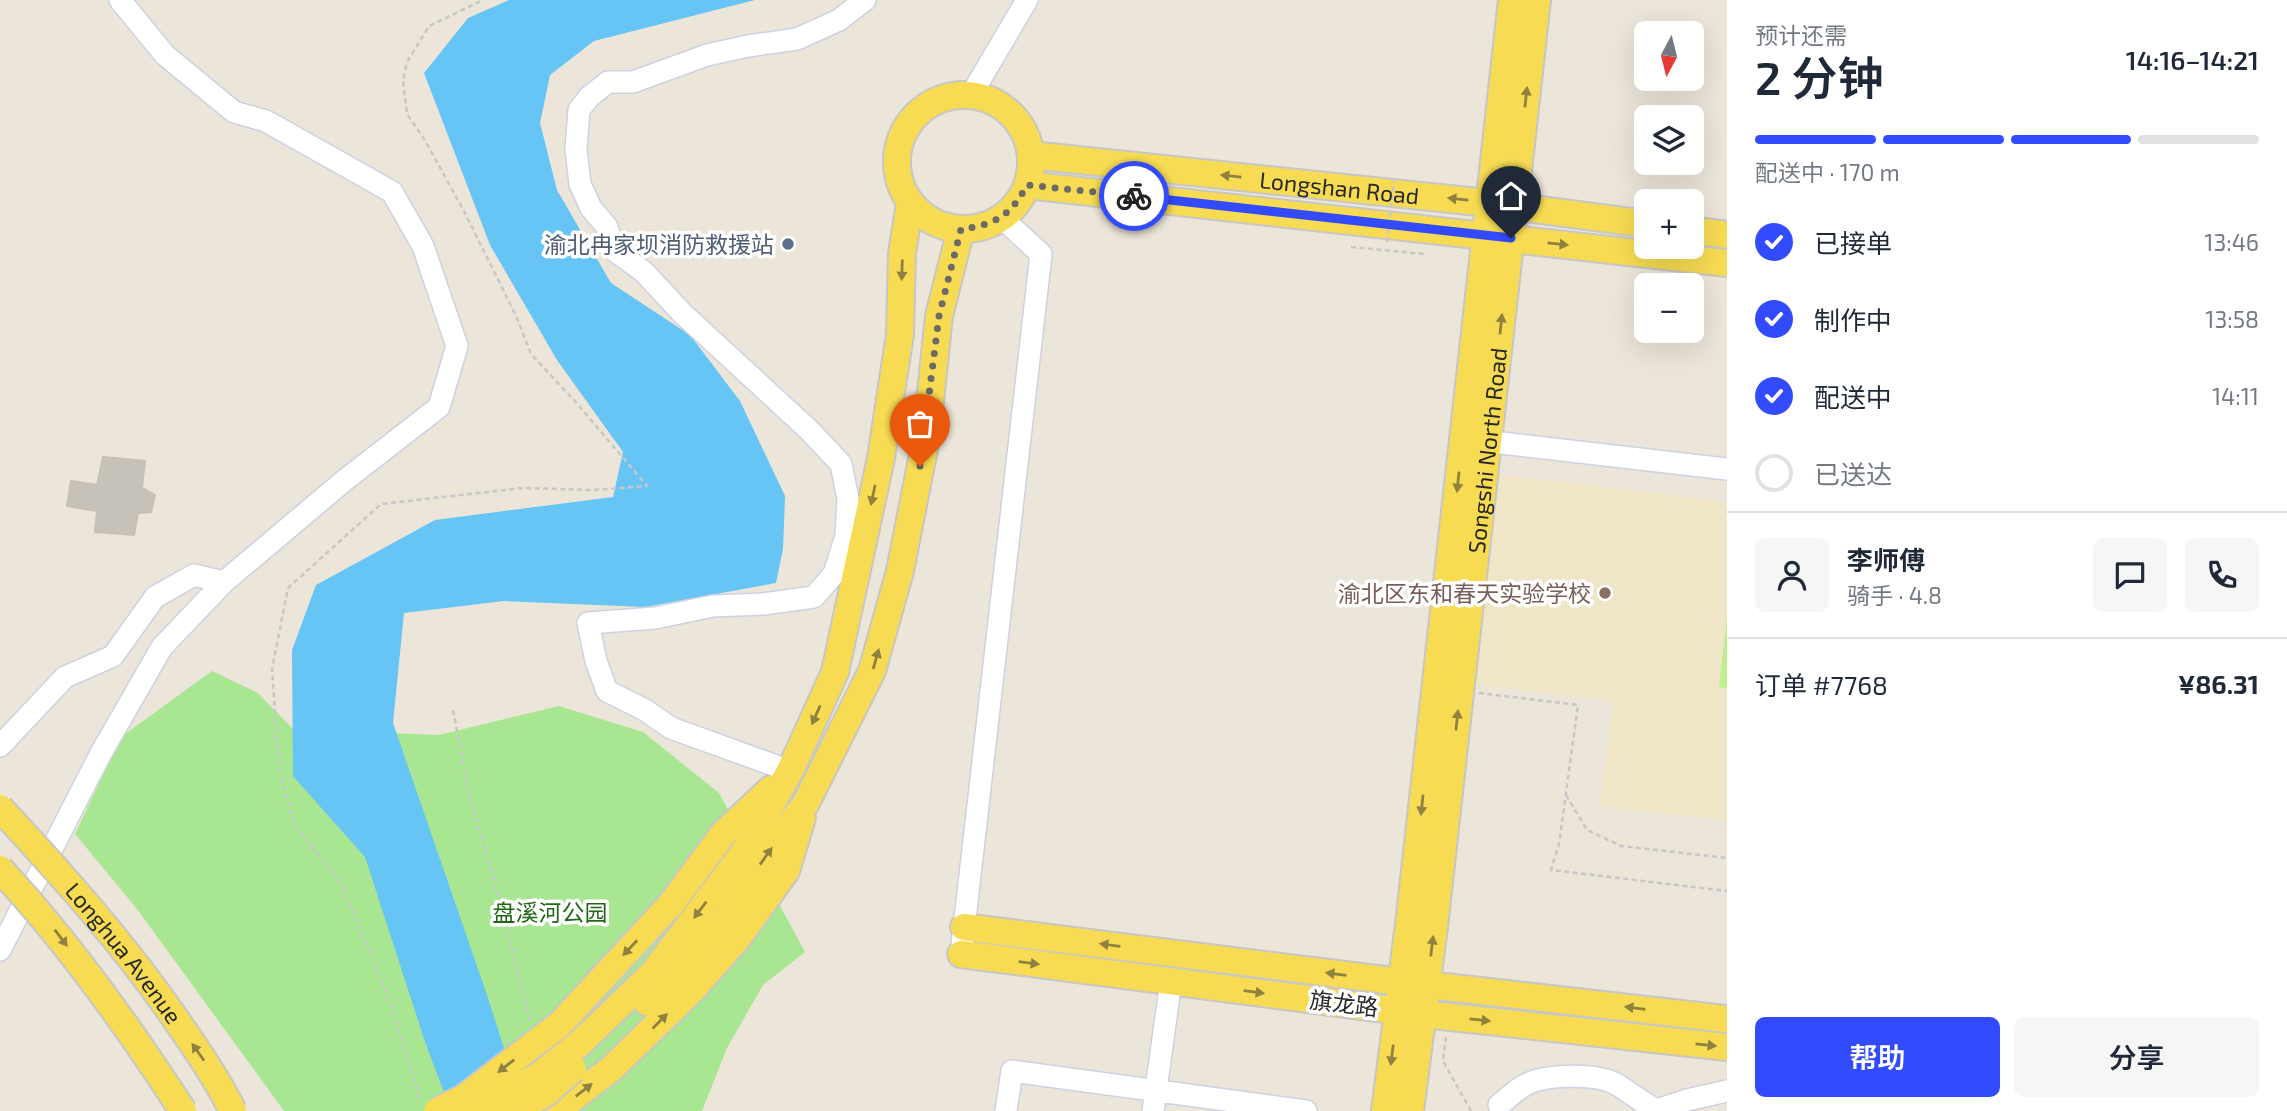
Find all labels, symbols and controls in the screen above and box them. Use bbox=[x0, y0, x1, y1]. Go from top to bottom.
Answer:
north arrow bbox=[1634, 21, 1704, 91]
map controls bbox=[1634, 21, 1704, 343]
text: 预计还需 bbox=[1755, 21, 1847, 49]
text: 14:16–14:21 bbox=[2126, 44, 2259, 75]
text: 2 分钟 bbox=[1755, 49, 1883, 104]
one-way arrow bbox=[1521, 86, 1532, 108]
button: layers bbox=[1634, 105, 1704, 175]
text: 配送中 · 170 m bbox=[1755, 158, 1900, 186]
courier bbox=[1099, 161, 1169, 231]
street label: Longshan Road bbox=[1258, 165, 1420, 210]
pin bbox=[1481, 166, 1541, 238]
one-way arrow bbox=[1220, 170, 1242, 181]
icon: bike bbox=[1115, 177, 1153, 215]
icon: home bbox=[1492, 177, 1530, 215]
button: + bbox=[1634, 189, 1704, 259]
one-way arrow bbox=[1446, 194, 1468, 205]
icon: check bbox=[1755, 223, 1793, 261]
text: 已接单 bbox=[1814, 227, 1892, 258]
text: 13:46 bbox=[2204, 228, 2259, 256]
place label: 渝北冉家坝消防救援站 bbox=[544, 230, 774, 258]
marker: 渝北冉家坝消防救援站 bbox=[780, 236, 796, 252]
one-way arrow bbox=[1547, 238, 1569, 249]
one-way arrow bbox=[896, 259, 907, 281]
button: − bbox=[1634, 273, 1704, 343]
icon: check bbox=[1755, 300, 1793, 338]
text: 制作中 bbox=[1814, 304, 1892, 335]
text: 13:58 bbox=[2205, 305, 2259, 333]
one-way arrow bbox=[1496, 312, 1507, 334]
street label: Songshi North Road bbox=[1462, 346, 1512, 555]
icon: check bbox=[1755, 377, 1793, 415]
text: 配送中 bbox=[1814, 381, 1892, 412]
text: 14:11 bbox=[2212, 382, 2259, 410]
pin bbox=[890, 394, 950, 466]
icon: bag bbox=[901, 405, 939, 443]
text: 已送达 bbox=[1814, 458, 1892, 489]
one-way arrow bbox=[1452, 471, 1463, 493]
one-way arrow bbox=[868, 484, 879, 506]
button: person bbox=[1755, 538, 1829, 612]
button: chat bbox=[2093, 538, 2167, 612]
button: phone bbox=[2185, 538, 2259, 612]
text: 李师傅 bbox=[1847, 544, 1925, 575]
place label: 渝北区东和春天实验学校 bbox=[1338, 579, 1591, 607]
text: 骑手 · 4.8 bbox=[1847, 581, 1942, 609]
marker: 渝北区东和春天实验学校 bbox=[1597, 585, 1613, 601]
one-way arrow bbox=[871, 648, 881, 669]
text: ¥86.31 bbox=[2178, 668, 2259, 699]
text: 订单 #7768 bbox=[1755, 669, 1888, 700]
one-way arrow bbox=[810, 705, 822, 725]
one-way arrow bbox=[1452, 709, 1463, 731]
one-way arrow bbox=[1417, 794, 1428, 816]
one-way arrow bbox=[759, 847, 773, 865]
street label: Longhua Avenue bbox=[60, 877, 188, 1029]
park label: 盘溪河公园 bbox=[493, 898, 608, 926]
one-way arrow bbox=[694, 901, 708, 919]
one-way arrow bbox=[54, 929, 68, 948]
one-way arrow bbox=[1426, 935, 1437, 957]
one-way arrow bbox=[622, 939, 638, 956]
one-way arrow bbox=[1099, 939, 1121, 950]
one-way arrow bbox=[1018, 958, 1040, 969]
one-way arrow bbox=[1325, 968, 1347, 979]
street label: 旗龙路 bbox=[1308, 985, 1380, 1021]
one-way arrow bbox=[1243, 986, 1265, 997]
one-way arrow bbox=[1624, 1002, 1646, 1013]
one-way arrow bbox=[651, 1013, 668, 1029]
one-way arrow bbox=[1469, 1014, 1491, 1025]
button: 帮助 bbox=[1755, 1017, 2000, 1097]
button: 分享 bbox=[2014, 1017, 2259, 1097]
one-way arrow bbox=[1695, 1039, 1717, 1050]
one-way arrow bbox=[191, 1043, 205, 1061]
one-way arrow bbox=[1387, 1045, 1398, 1067]
one-way arrow bbox=[497, 1058, 515, 1073]
one-way arrow bbox=[574, 1083, 592, 1098]

